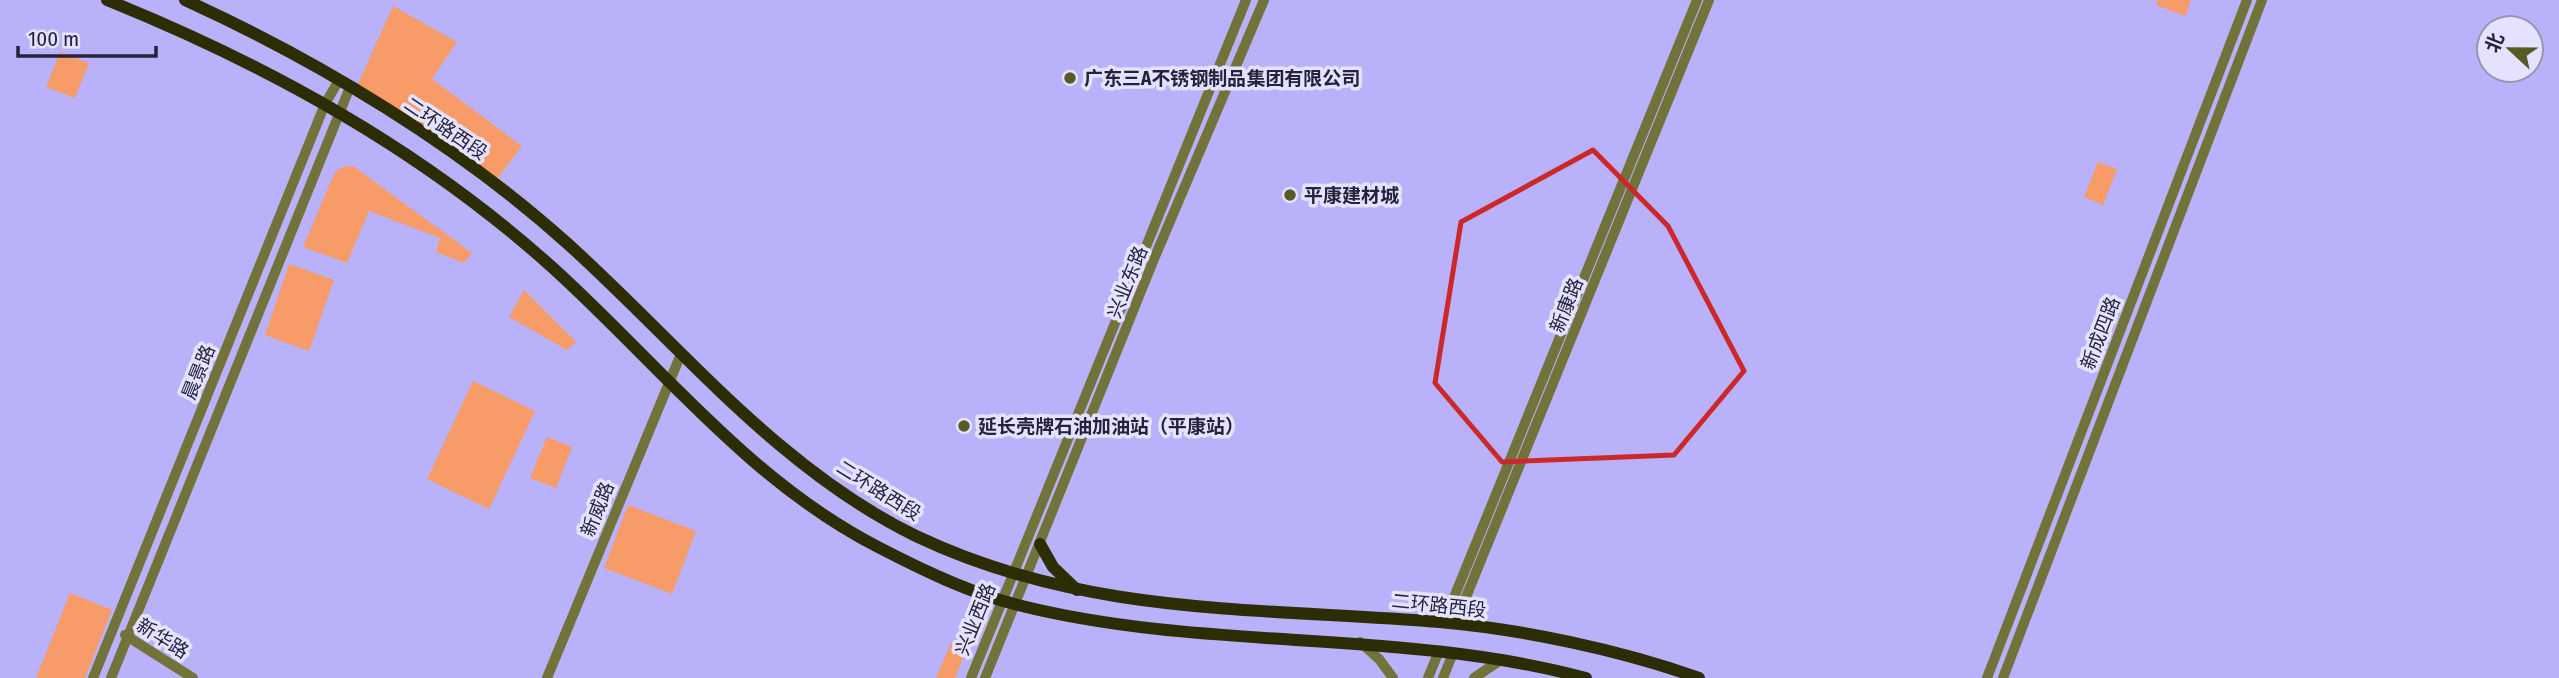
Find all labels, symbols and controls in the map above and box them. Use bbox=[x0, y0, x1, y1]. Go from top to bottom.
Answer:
scale bar bbox=[18, 14, 156, 58]
north arrow bbox=[2475, 14, 2545, 84]
text: 100 m bbox=[28, 26, 79, 52]
text: 北 bbox=[2480, 30, 2509, 56]
place label: 广东三A不锈钢制品集团有限公司 bbox=[1084, 67, 1360, 90]
marker: 广东三A不锈钢制品集团有限公司 bbox=[1062, 70, 1078, 86]
street label: 二环路西段 bbox=[400, 92, 492, 165]
place label: 平康建材城 bbox=[1304, 184, 1399, 207]
marker: 平康建材城 bbox=[1282, 187, 1298, 203]
street label: 兴业东路 bbox=[1103, 243, 1152, 322]
street label: 新康路 bbox=[1545, 274, 1588, 336]
street label: 新成四路 bbox=[2076, 294, 2125, 373]
street label: 晨景路 bbox=[177, 341, 220, 403]
place label: 延长壳牌石油加油站（平康站） bbox=[978, 415, 1244, 438]
marker: 延长壳牌石油加油站（平康站） bbox=[956, 418, 972, 434]
street label: 二环路西段 bbox=[832, 455, 925, 525]
street label: 新威路 bbox=[576, 478, 619, 540]
street label: 兴业西路 bbox=[951, 580, 1000, 659]
street label: 二环路西段 bbox=[1390, 589, 1487, 622]
street label: 新华路 bbox=[132, 614, 193, 663]

